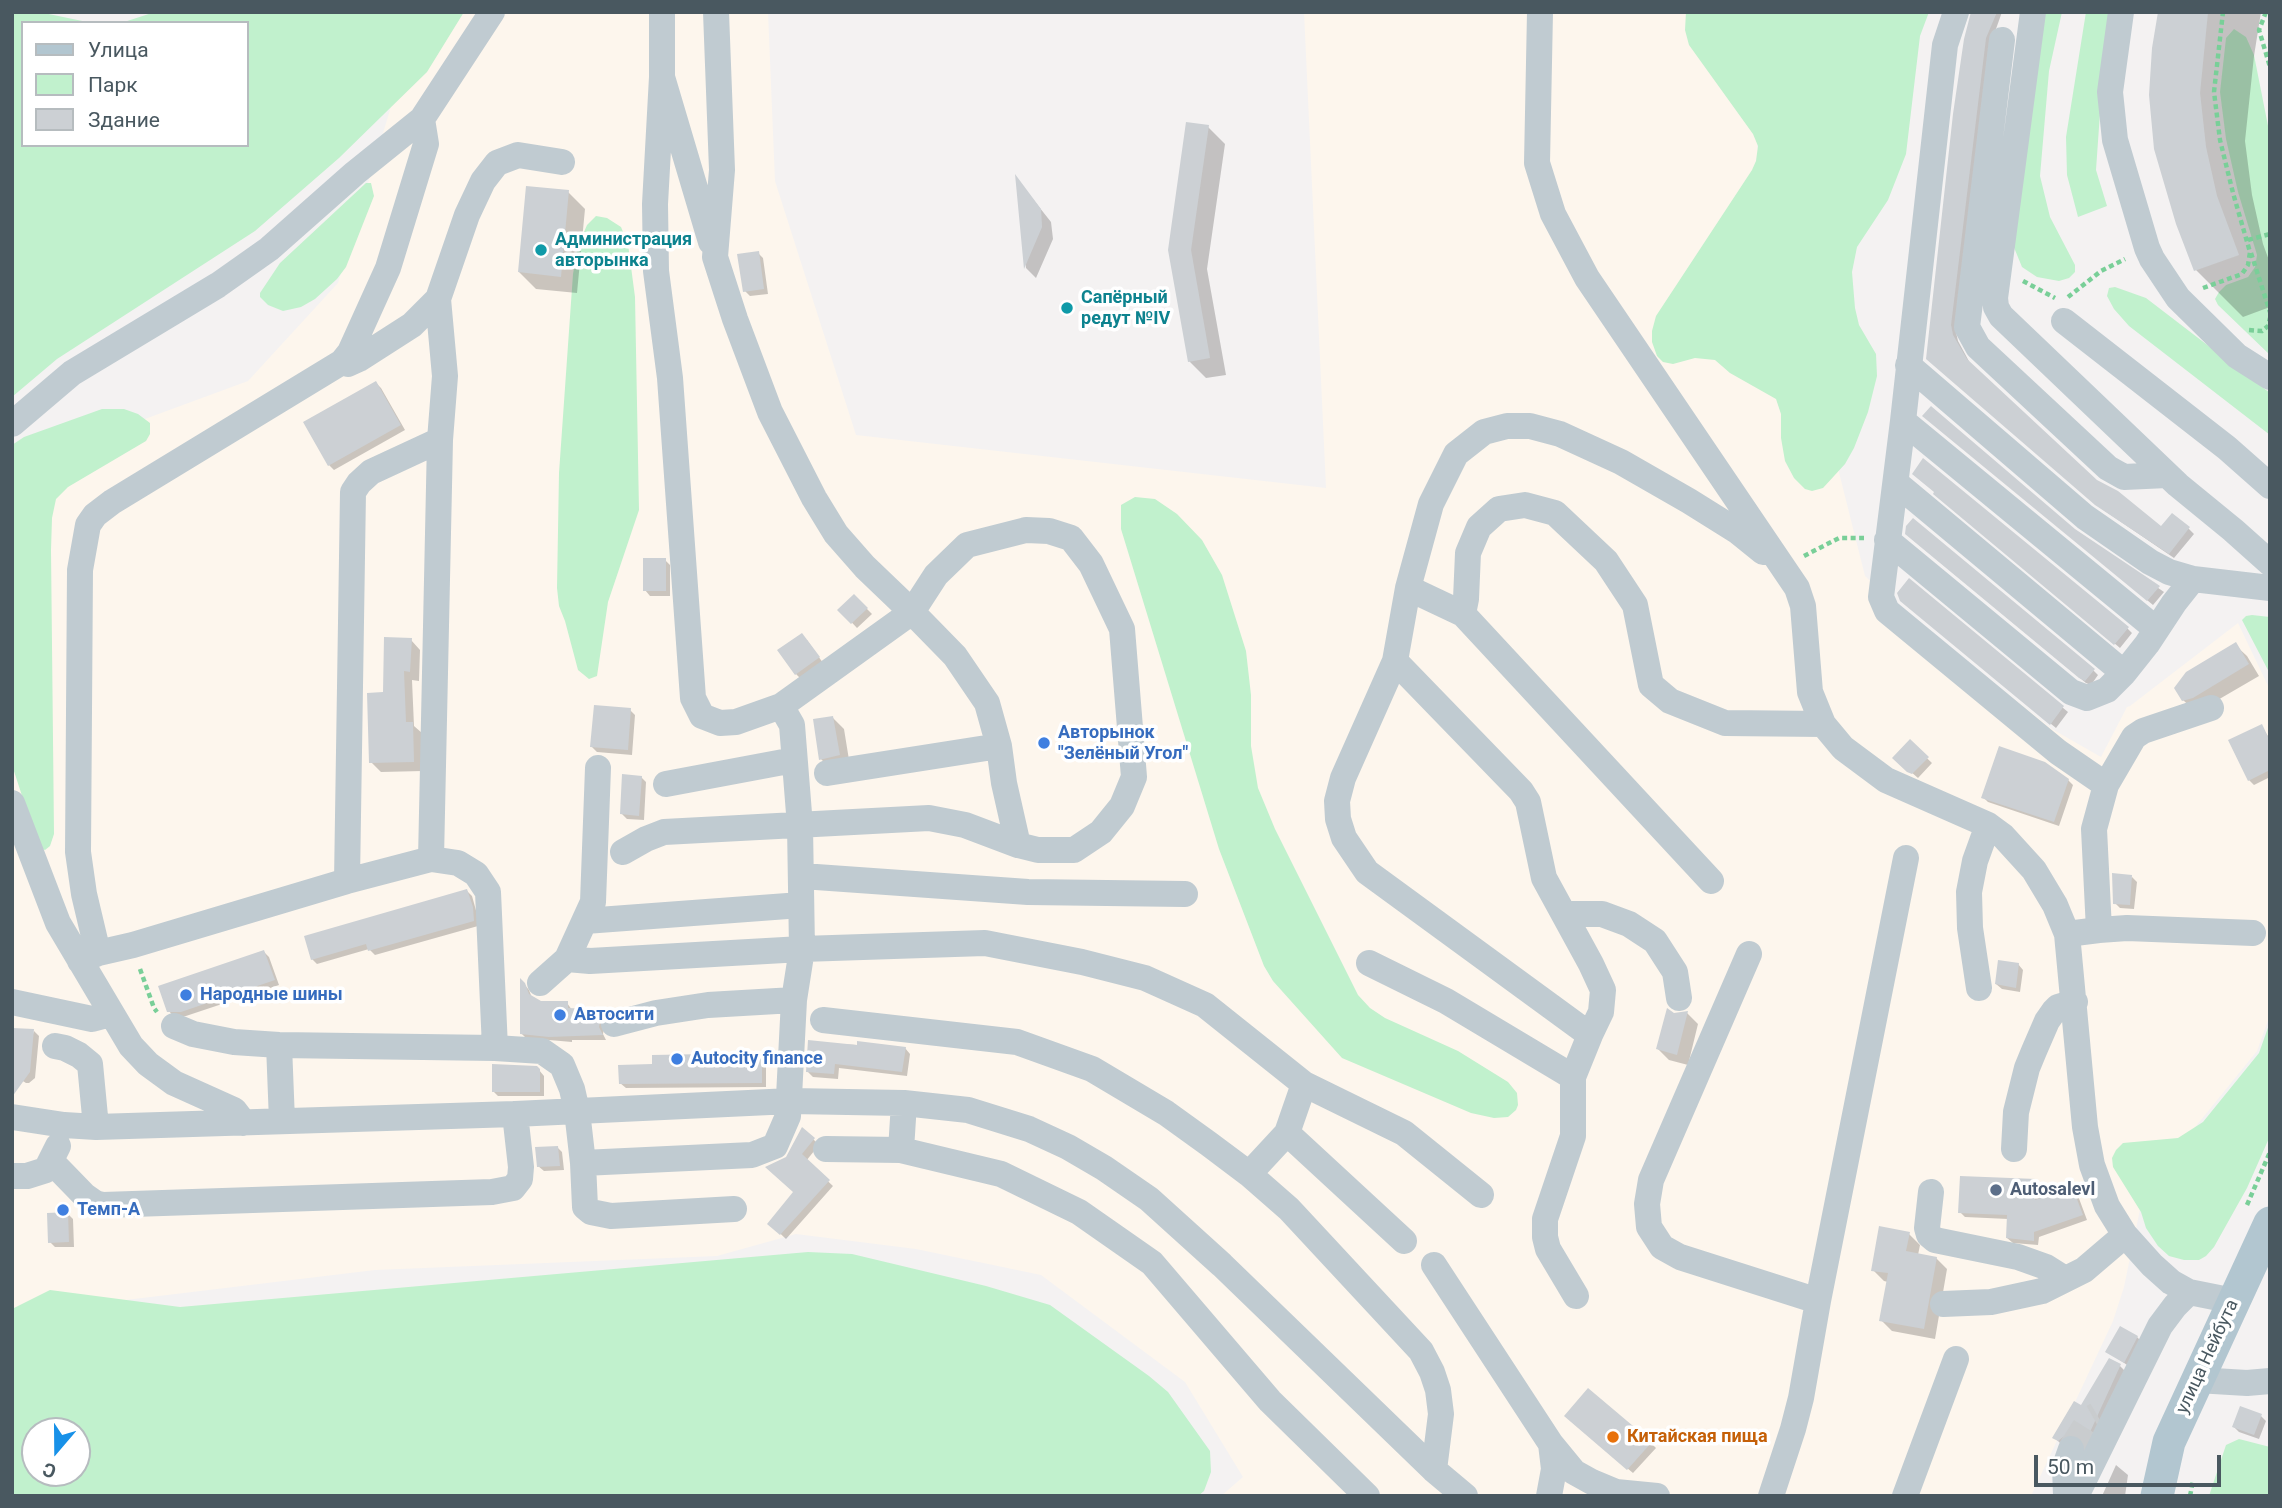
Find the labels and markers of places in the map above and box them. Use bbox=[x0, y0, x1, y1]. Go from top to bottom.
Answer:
place label: Администрация авторынка bbox=[555, 229, 692, 272]
marker: Администрация авторынка bbox=[533, 242, 549, 258]
place label: Сапёрный редут №IV bbox=[1081, 287, 1170, 330]
marker: Сапёрный редут №IV bbox=[1059, 300, 1075, 316]
place label: Авторынок "Зелёный Угол" bbox=[1058, 722, 1188, 764]
marker: Авторынок "Зелёный Угол" bbox=[1036, 735, 1052, 751]
place label: Народные шины bbox=[200, 984, 343, 1006]
marker: Народные шины bbox=[178, 987, 194, 1003]
place label: Автосити bbox=[574, 1004, 654, 1026]
marker: Автосити bbox=[552, 1007, 568, 1023]
place label: Autocity finance bbox=[691, 1048, 823, 1070]
marker: Autocity finance bbox=[669, 1051, 685, 1067]
place label: Autosalevl bbox=[2010, 1179, 2095, 1201]
marker: Autosalevl bbox=[1988, 1182, 2004, 1198]
place label: Темп-А bbox=[77, 1199, 140, 1221]
marker: Темп-А bbox=[55, 1202, 71, 1218]
place label: Китайская пища bbox=[1627, 1426, 1768, 1448]
marker: Китайская пища bbox=[1605, 1429, 1621, 1445]

